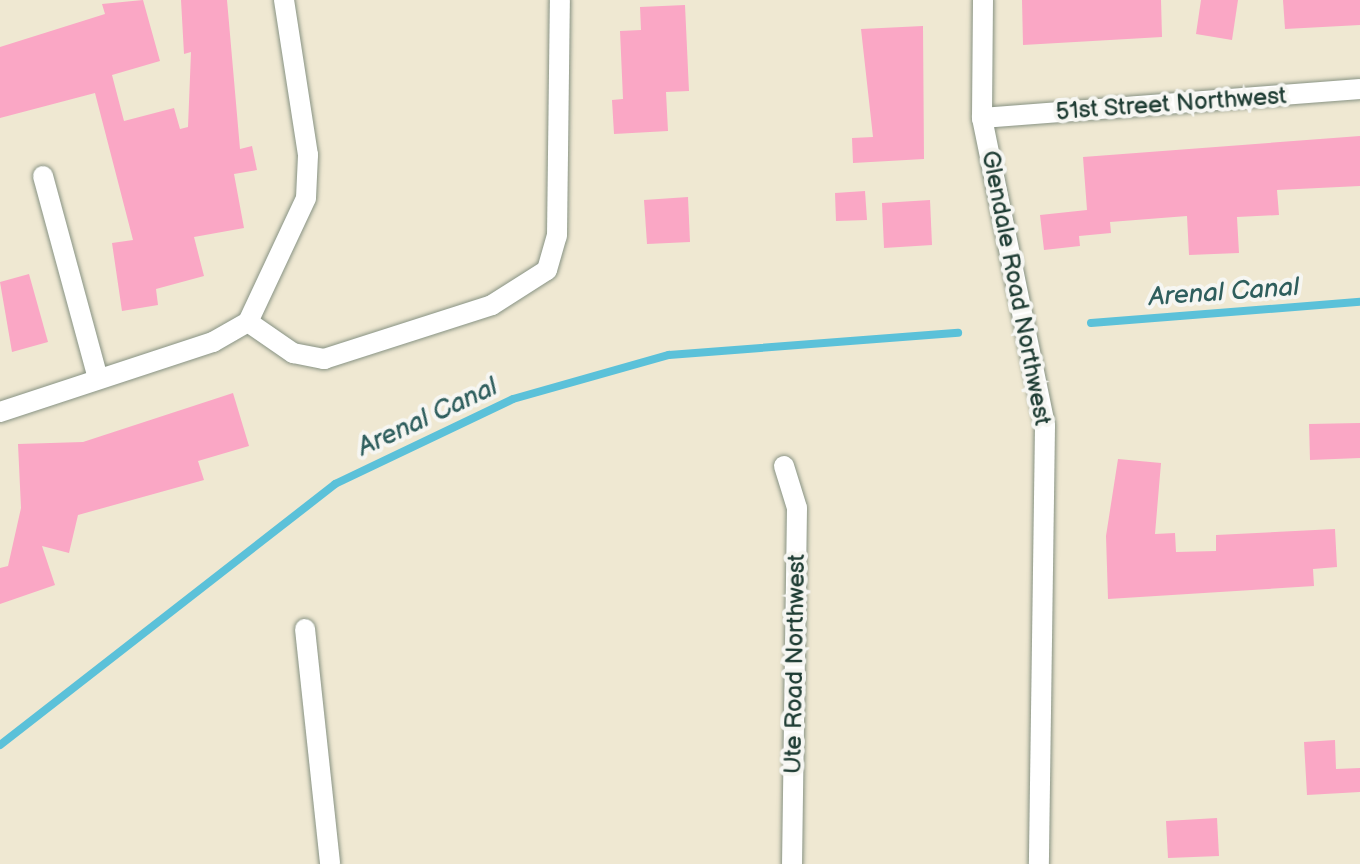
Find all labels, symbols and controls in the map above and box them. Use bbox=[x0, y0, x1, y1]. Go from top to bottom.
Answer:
street label: 51st Street Northwest bbox=[1054, 82, 1288, 126]
street label: Glendale Road Northwest bbox=[975, 148, 1057, 428]
water label: Arenal Canal bbox=[1148, 272, 1300, 314]
water label: Arenal Canal bbox=[353, 372, 503, 464]
street label: Ute Road Northwest bbox=[779, 554, 811, 774]

